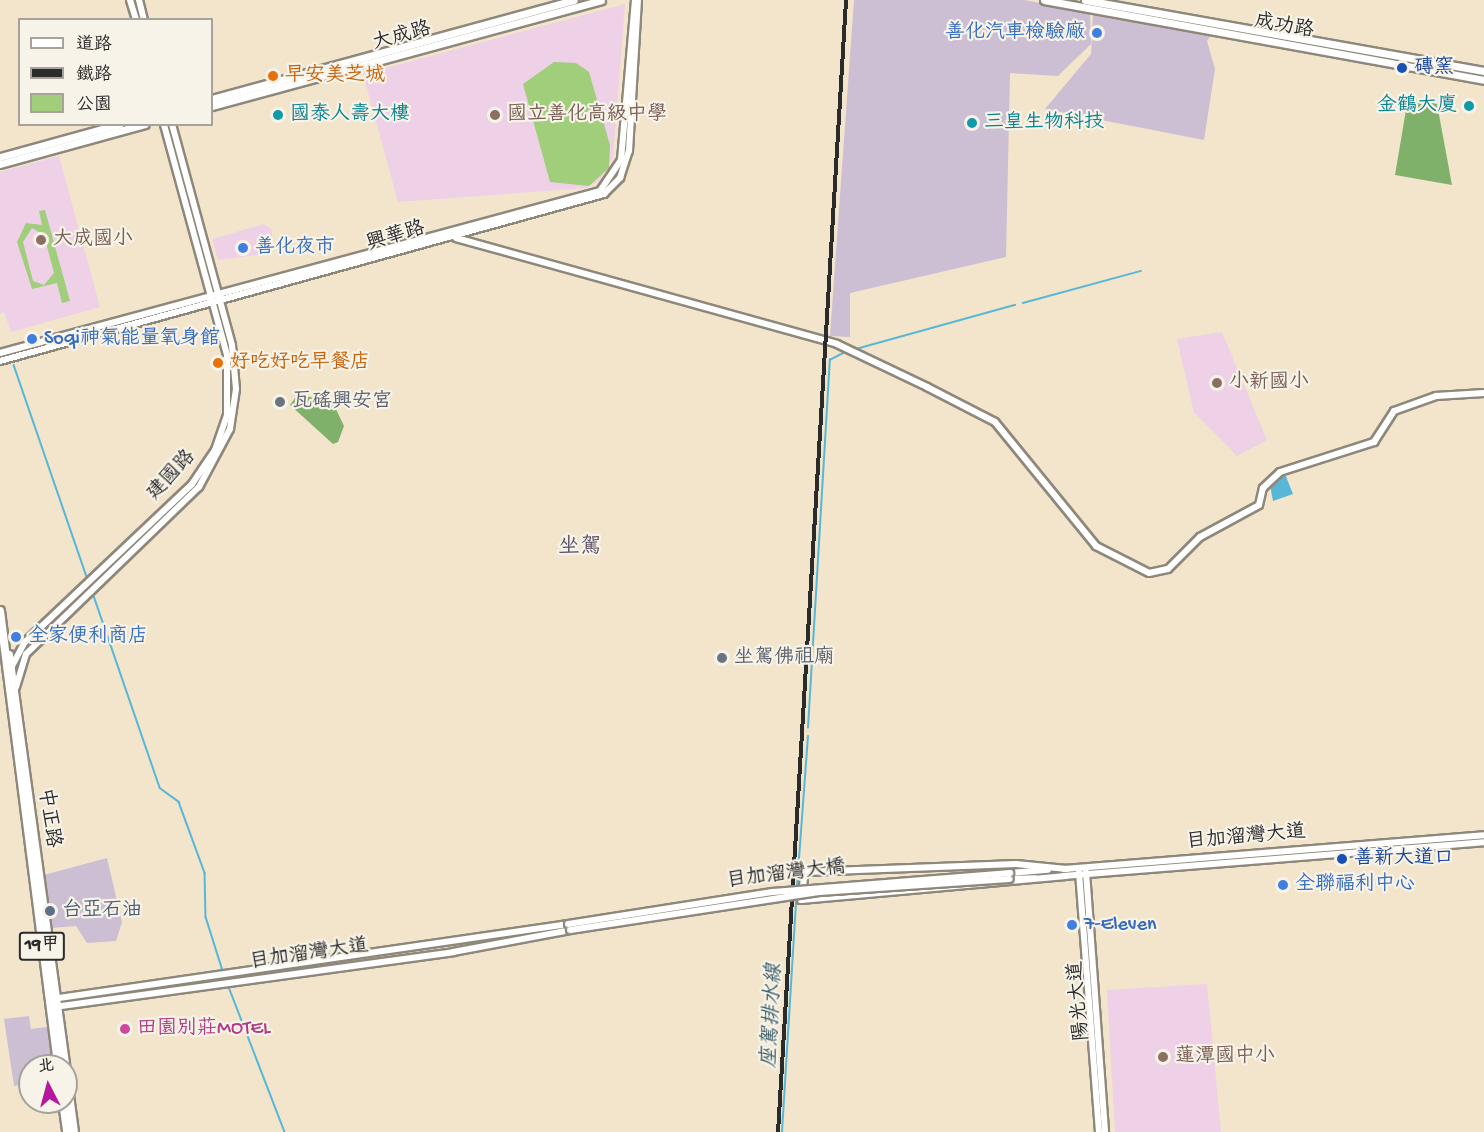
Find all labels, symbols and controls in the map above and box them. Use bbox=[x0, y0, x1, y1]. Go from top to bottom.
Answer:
street label: 成功路 bbox=[1252, 10, 1316, 44]
legend bbox=[18, 18, 213, 126]
street label: 大成路 bbox=[370, 18, 434, 56]
place label: 善化汽車檢驗廠 bbox=[945, 21, 1085, 45]
marker: 善化汽車檢驗廠 bbox=[1090, 26, 1104, 40]
text: 道路 bbox=[76, 35, 112, 56]
place label: 磚窯 bbox=[1414, 56, 1454, 80]
marker: 磚窯 bbox=[1395, 61, 1409, 75]
place label: 早安美芝城 bbox=[285, 64, 385, 88]
text: 鐵路 bbox=[76, 65, 112, 86]
marker: 早安美芝城 bbox=[266, 69, 280, 83]
place label: 金鶴大廈 bbox=[1377, 94, 1457, 118]
text: 公園 bbox=[76, 95, 112, 116]
marker: 金鶴大廈 bbox=[1462, 99, 1476, 113]
place label: 國泰人壽大樓 bbox=[290, 103, 410, 127]
place label: 國立善化高級中學 bbox=[507, 103, 667, 127]
marker: 國泰人壽大樓 bbox=[271, 108, 285, 122]
marker: 國立善化高級中學 bbox=[488, 108, 502, 122]
place label: 三皇生物科技 bbox=[984, 111, 1104, 135]
marker: 三皇生物科技 bbox=[965, 116, 979, 130]
street label: 興華路 bbox=[364, 217, 428, 257]
place label: 大成國小 bbox=[53, 228, 133, 252]
marker: 大成國小 bbox=[34, 233, 48, 247]
place label: 善化夜市 bbox=[255, 236, 335, 260]
marker: 善化夜市 bbox=[236, 241, 250, 255]
place label: Soqi神氣能量氧身館 bbox=[44, 327, 220, 351]
marker: Soqi神氣能量氧身館 bbox=[25, 332, 39, 346]
place label: 好吃好吃早餐店 bbox=[230, 351, 370, 375]
marker: 好吃好吃早餐店 bbox=[211, 356, 225, 370]
place label: 小新國小 bbox=[1229, 371, 1309, 395]
marker: 小新國小 bbox=[1210, 376, 1224, 390]
place label: 瓦磘興安宮 bbox=[292, 390, 392, 414]
marker: 瓦磘興安宮 bbox=[273, 395, 287, 409]
street label: 建國路 bbox=[143, 446, 201, 506]
district label: 坐駕 bbox=[558, 536, 602, 562]
place label: 全家便利商店 bbox=[28, 625, 148, 649]
marker: 全家便利商店 bbox=[9, 630, 23, 644]
place label: 坐駕佛祖廟 bbox=[734, 646, 834, 670]
marker: 坐駕佛祖廟 bbox=[715, 651, 729, 665]
street label: 中正路 bbox=[32, 787, 64, 849]
street label: 目加溜灣大道 bbox=[1185, 821, 1307, 855]
place label: 善新大道口 bbox=[1354, 847, 1454, 871]
marker: 善新大道口 bbox=[1335, 852, 1349, 866]
street label: 目加溜灣大橋 bbox=[725, 856, 847, 894]
place label: 全聯福利中心 bbox=[1295, 873, 1415, 897]
marker: 全聯福利中心 bbox=[1276, 878, 1290, 892]
place label: 台亞石油 bbox=[62, 899, 142, 923]
marker: 台亞石油 bbox=[43, 904, 57, 918]
place label: 7-Eleven bbox=[1084, 913, 1157, 937]
marker: 7-Eleven bbox=[1065, 918, 1079, 932]
road number: 19甲 bbox=[18, 931, 66, 961]
street label: 目加溜灣大道 bbox=[248, 935, 370, 975]
street label: 陽光大道 bbox=[1065, 960, 1095, 1042]
water label: 座駕排水線 bbox=[759, 963, 789, 1069]
place label: 田園別莊MOTEL bbox=[137, 1017, 270, 1041]
marker: 田園別莊MOTEL bbox=[118, 1022, 132, 1036]
place label: 蓮潭國中小 bbox=[1175, 1045, 1275, 1069]
marker: 蓮潭國中小 bbox=[1156, 1050, 1170, 1064]
north arrow bbox=[18, 1054, 78, 1114]
text: 北 bbox=[37, 1057, 55, 1078]

